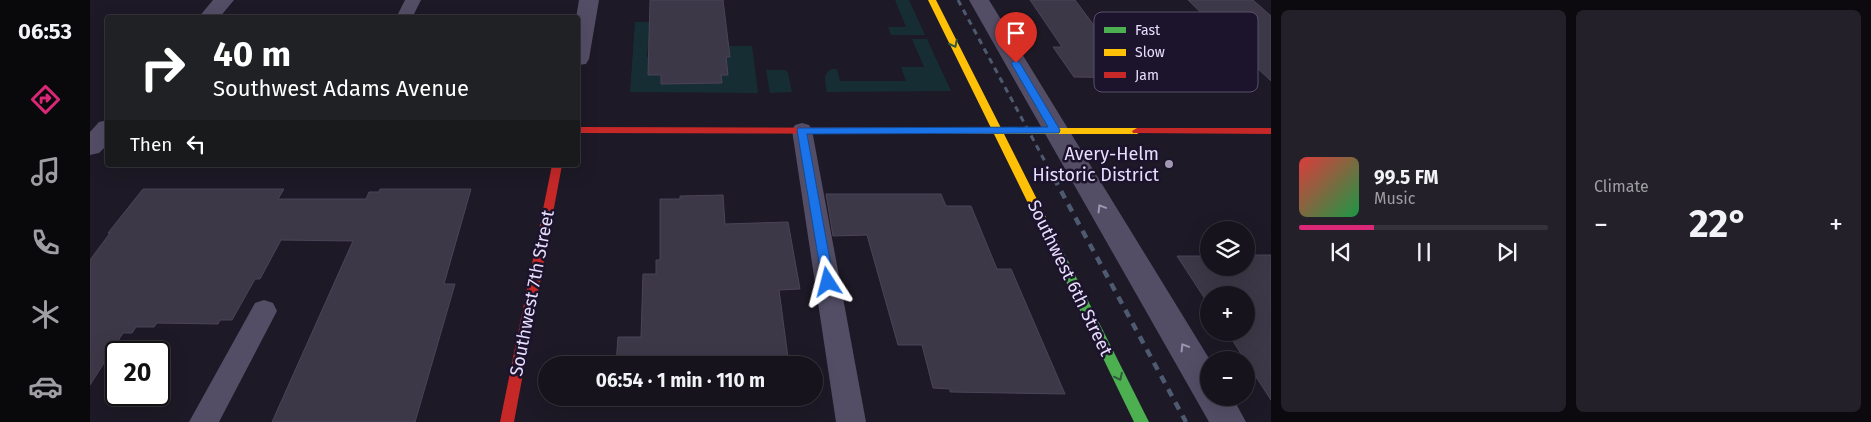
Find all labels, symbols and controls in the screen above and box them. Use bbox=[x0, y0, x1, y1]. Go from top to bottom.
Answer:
pin bbox=[995, 12, 1037, 63]
legend bbox=[1094, 12, 1258, 92]
text: 06:53 bbox=[18, 18, 72, 45]
icon: arrive bbox=[1002, 19, 1030, 47]
text: Fast bbox=[1135, 22, 1161, 39]
text: 40 m bbox=[213, 33, 291, 75]
icon: right bbox=[130, 35, 195, 100]
one-way arrow bbox=[948, 38, 958, 47]
text: Slow bbox=[1135, 44, 1165, 61]
text: Jam bbox=[1135, 67, 1159, 84]
text: Southwest Adams Avenue bbox=[213, 75, 469, 102]
icon: directions bbox=[28, 82, 63, 117]
icon: left bbox=[182, 130, 210, 158]
text: Then bbox=[130, 133, 172, 156]
place label: Avery-Helm Historic District bbox=[1032, 143, 1159, 186]
icon: music bbox=[28, 154, 63, 189]
marker: Avery-Helm Historic District bbox=[1163, 158, 1175, 170]
text: 99.5 FM bbox=[1374, 166, 1438, 189]
text: Climate bbox=[1594, 177, 1649, 196]
text: Music bbox=[1374, 189, 1415, 208]
street label: Southwest 6th Street bbox=[1023, 197, 1117, 360]
text: 22° bbox=[1689, 201, 1748, 247]
one-way arrow bbox=[1098, 204, 1108, 213]
street label: Southwest 7th Street bbox=[505, 208, 559, 378]
text: − bbox=[1594, 208, 1608, 241]
text: + bbox=[1829, 208, 1843, 241]
map controls bbox=[1200, 221, 1255, 406]
button: layers bbox=[1200, 221, 1255, 276]
icon: phone bbox=[28, 225, 63, 260]
icon: previous bbox=[1327, 238, 1355, 266]
icon: pause bbox=[1410, 238, 1438, 266]
icon: next bbox=[1493, 238, 1521, 266]
position arrow bbox=[801, 255, 853, 307]
button: + bbox=[1200, 286, 1255, 341]
icon: climate bbox=[28, 297, 63, 332]
speed limit sign: 20 bbox=[105, 341, 170, 406]
one-way arrow bbox=[1180, 344, 1190, 353]
button: − bbox=[1200, 351, 1255, 406]
icon: car bbox=[28, 369, 63, 404]
text: 06:54 · 1 min · 110 m bbox=[596, 369, 765, 392]
one-way arrow bbox=[1113, 372, 1123, 381]

